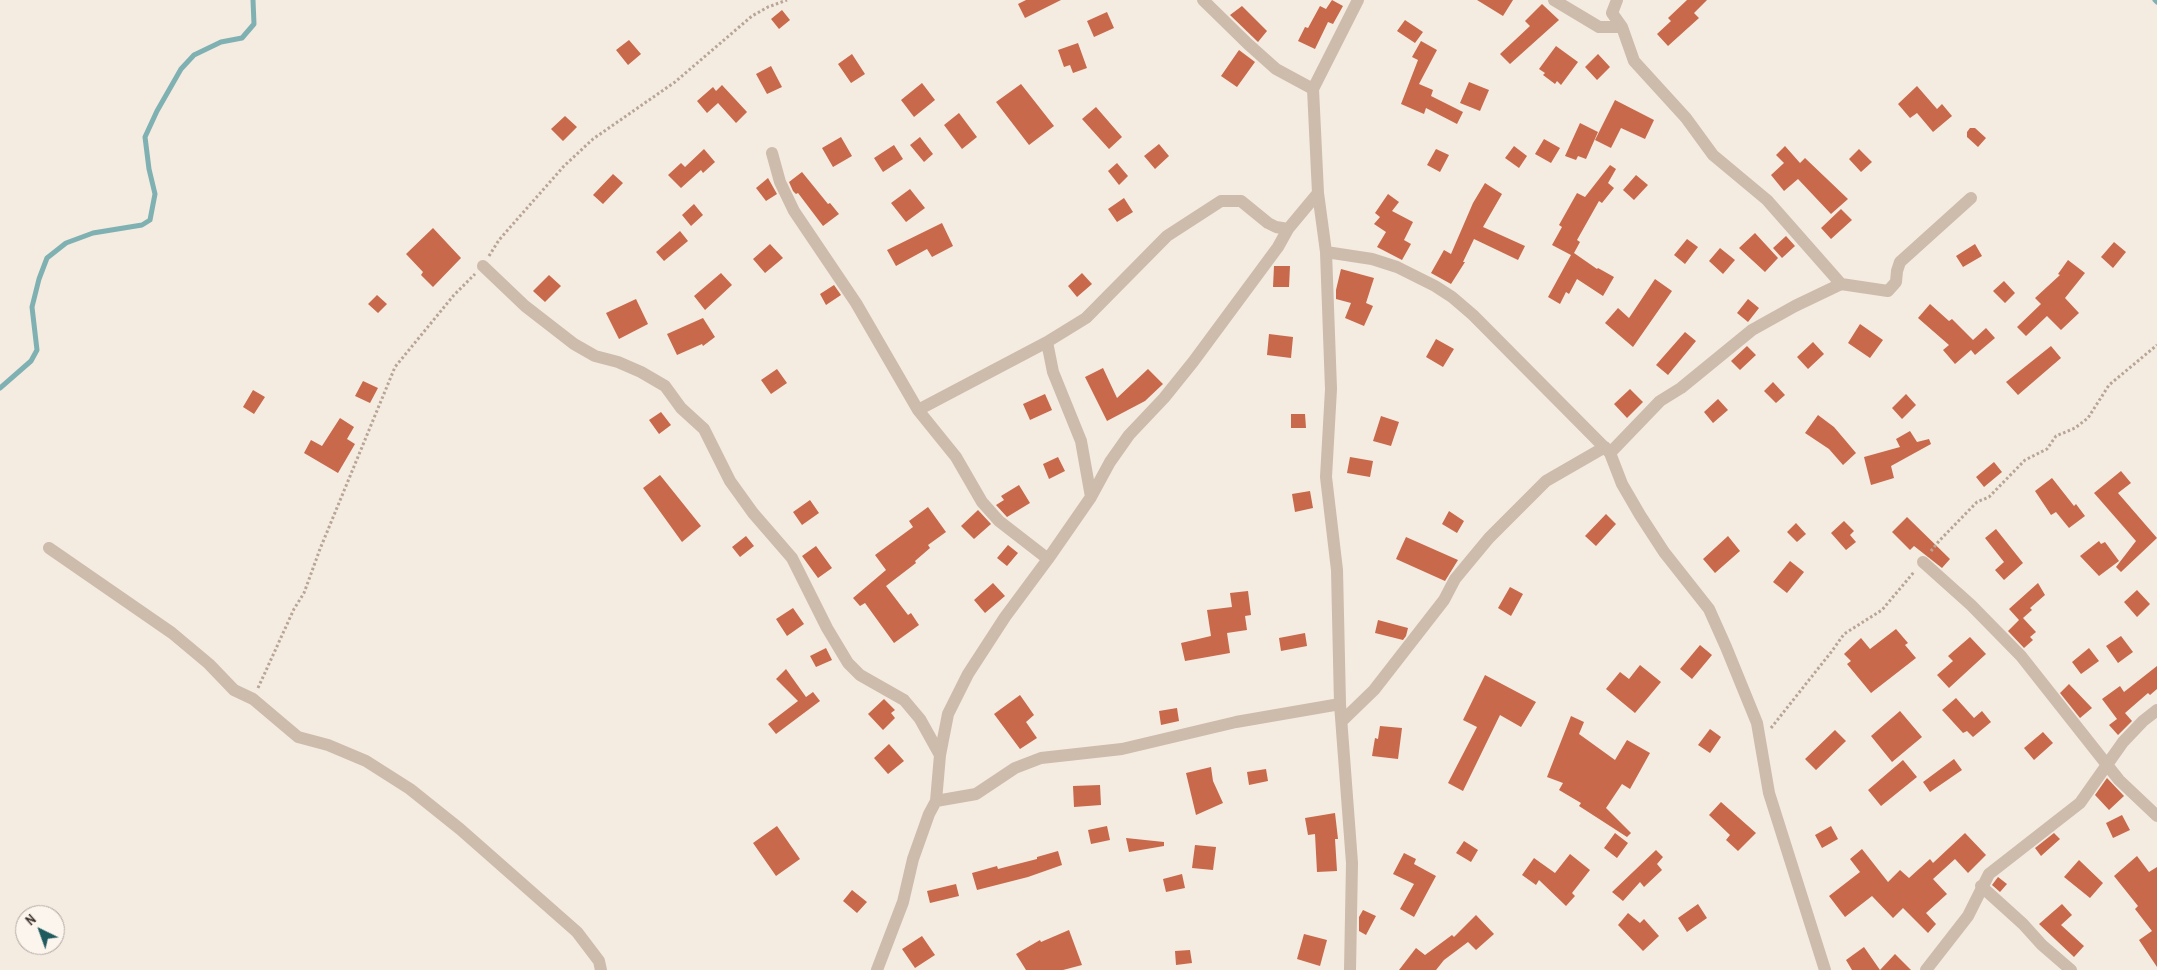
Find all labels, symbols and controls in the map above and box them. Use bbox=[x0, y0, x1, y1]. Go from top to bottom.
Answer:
north arrow bbox=[15, 905, 65, 955]
text: N bbox=[22, 910, 40, 929]

